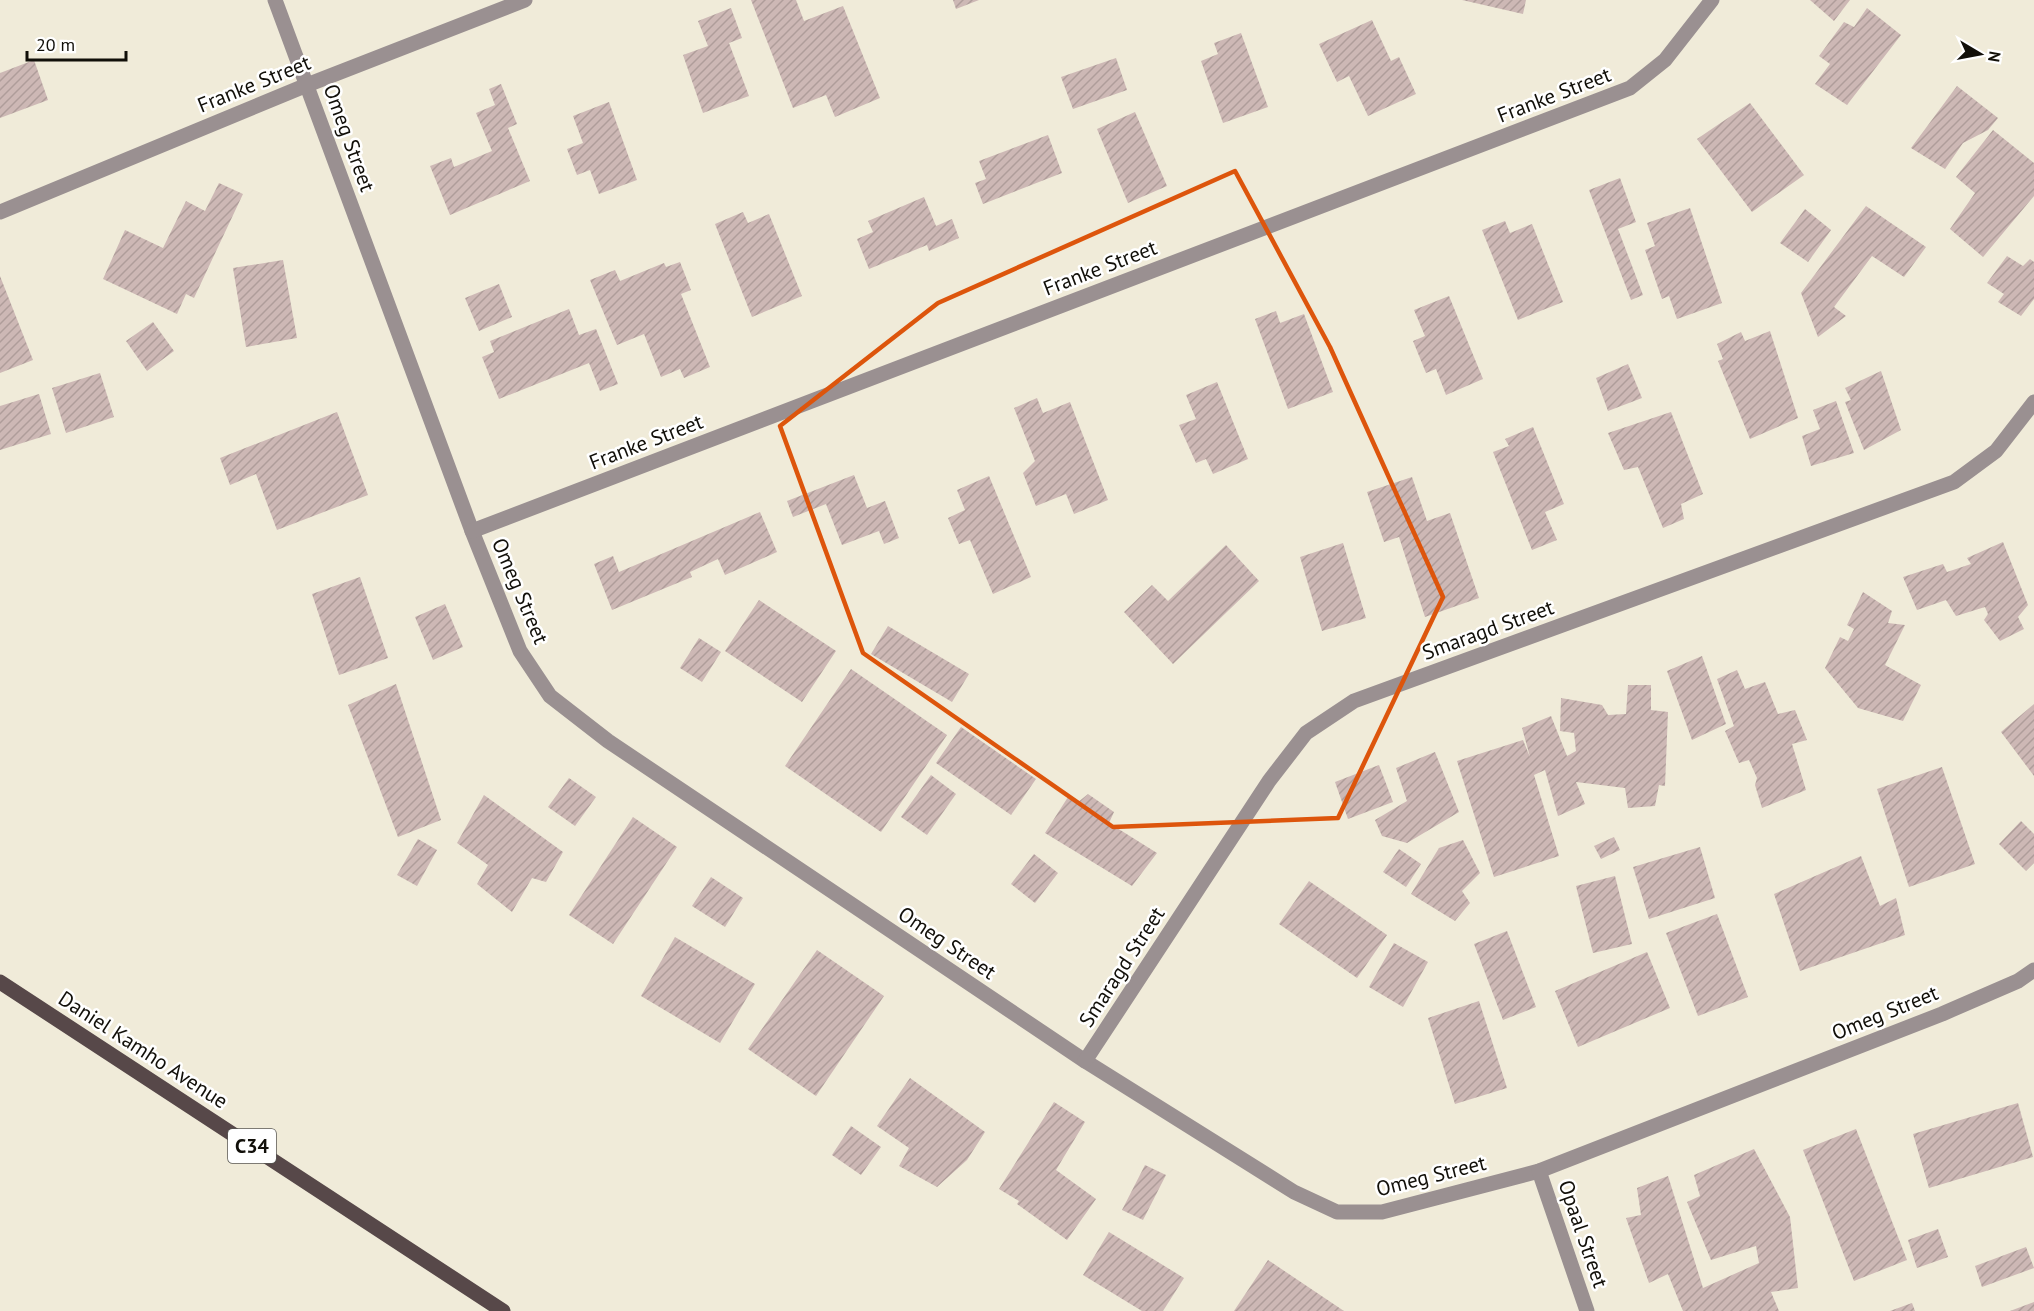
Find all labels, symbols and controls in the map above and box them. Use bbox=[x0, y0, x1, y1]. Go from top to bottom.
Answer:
scale bar bbox=[27, 24, 126, 62]
north arrow bbox=[1950, 24, 2010, 84]
text: 20 m bbox=[36, 33, 75, 56]
street label: Franke Street bbox=[193, 49, 314, 118]
text: N bbox=[1984, 50, 2006, 64]
street label: Franke Street bbox=[1493, 60, 1614, 129]
street label: Omeg Street bbox=[318, 80, 381, 195]
street label: Franke Street bbox=[1039, 233, 1160, 302]
street label: Franke Street bbox=[585, 407, 706, 476]
street label: Omeg Street bbox=[486, 534, 555, 648]
street label: Smaragd Street bbox=[1418, 593, 1557, 666]
street label: Omeg Street bbox=[893, 900, 1001, 985]
street label: Smaragd Street bbox=[1073, 902, 1170, 1032]
street label: Omeg Street bbox=[1828, 979, 1942, 1046]
street label: Daniel Kamho Avenue bbox=[53, 985, 233, 1114]
road number: C34 bbox=[228, 1129, 276, 1163]
street label: Omeg Street bbox=[1373, 1149, 1489, 1202]
street label: Opaal Street bbox=[1552, 1177, 1614, 1291]

